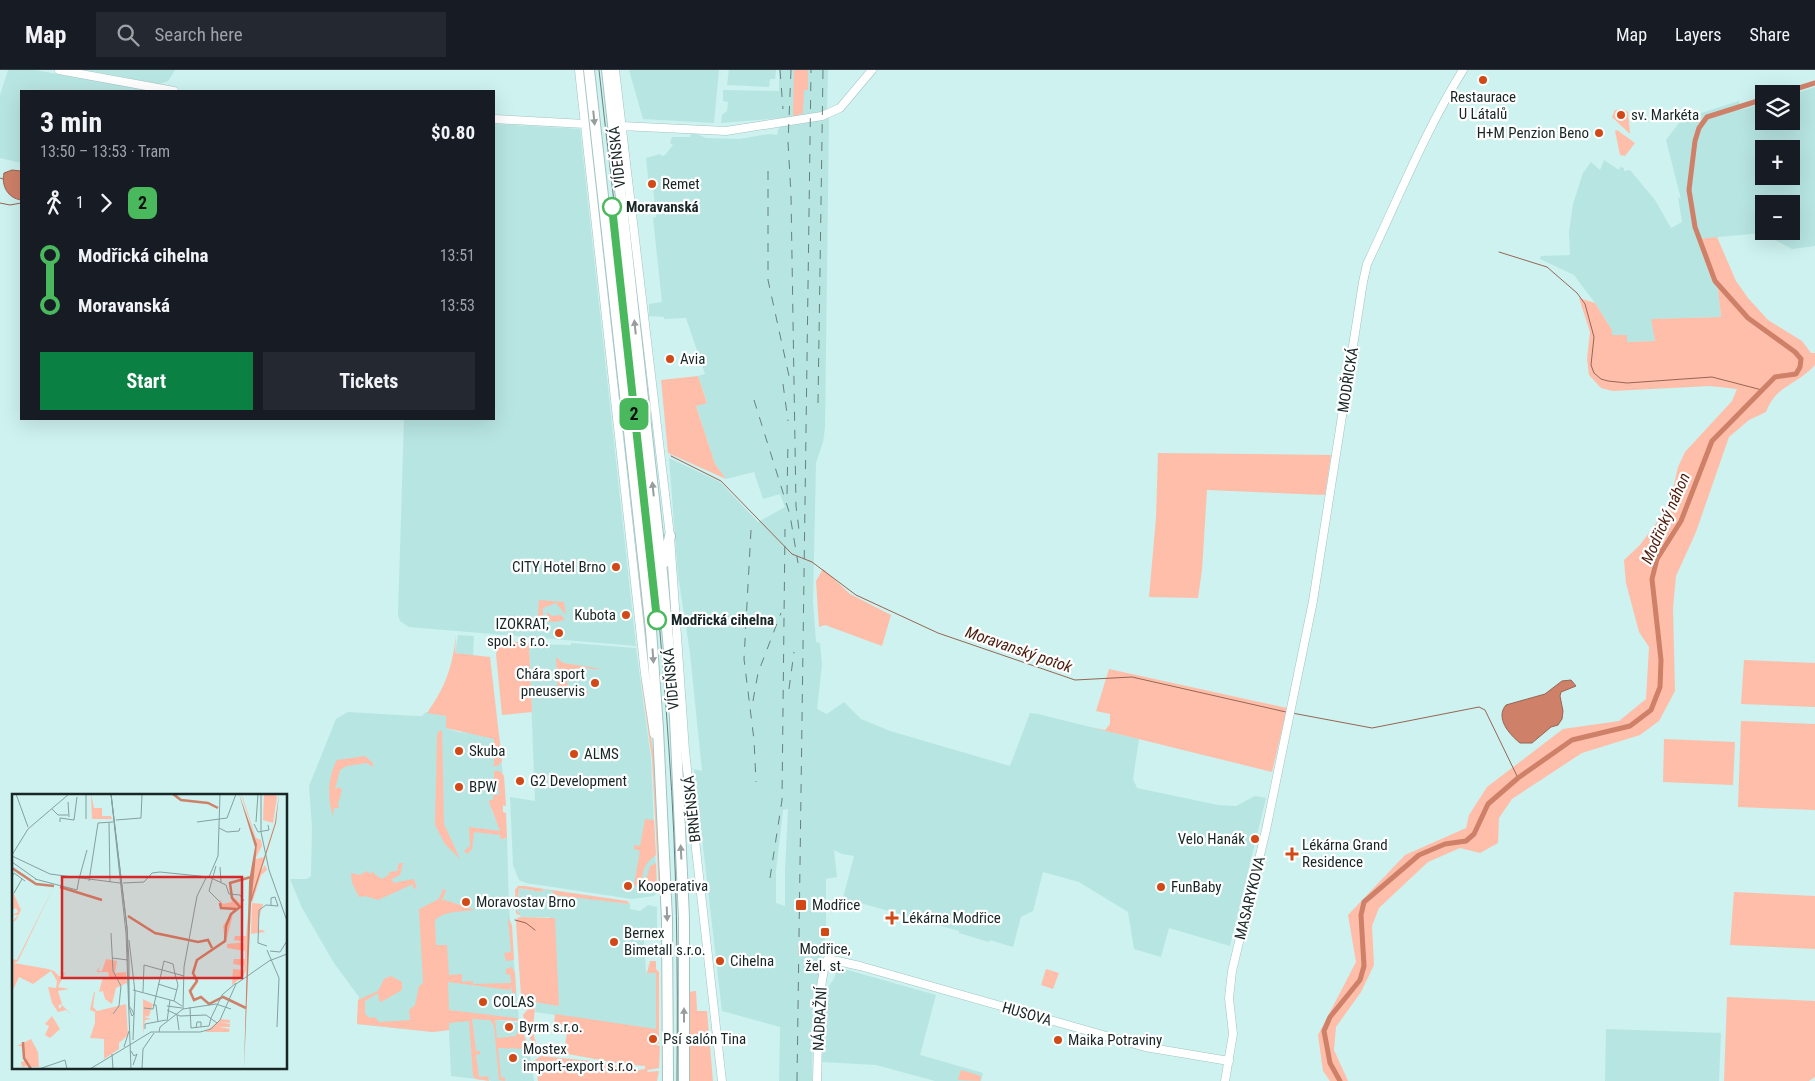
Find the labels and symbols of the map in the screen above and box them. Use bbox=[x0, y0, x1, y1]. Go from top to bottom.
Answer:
marker: Restaurace U Látalů bbox=[1477, 74, 1489, 86]
place label: Restaurace U Látalů bbox=[1450, 88, 1516, 123]
place label: sv. Markéta bbox=[1631, 106, 1699, 124]
marker: sv. Markéta bbox=[1615, 109, 1627, 121]
one-way arrow bbox=[590, 111, 598, 127]
place label: H+M Penzion Beno bbox=[1477, 124, 1589, 142]
street label: VÍDEŇSKÁ bbox=[605, 125, 629, 189]
marker: H+M Penzion Beno bbox=[1593, 127, 1605, 139]
place label: Remet bbox=[662, 175, 700, 193]
marker: Remet bbox=[646, 178, 658, 190]
marker: Moravanská bbox=[602, 197, 622, 217]
place label: Moravanská bbox=[626, 198, 699, 216]
one-way arrow bbox=[631, 319, 639, 335]
street label: MODŘICKÁ bbox=[1334, 346, 1362, 414]
place label: Avia bbox=[680, 350, 705, 368]
marker: Avia bbox=[664, 353, 676, 365]
line badge: 2 bbox=[618, 398, 650, 430]
water label: Modřický náhon bbox=[1637, 470, 1694, 567]
one-way arrow bbox=[649, 480, 657, 496]
place label: CITY Hotel Brno bbox=[512, 558, 606, 576]
marker: CITY Hotel Brno bbox=[610, 561, 622, 573]
place label: Kubota bbox=[574, 606, 616, 624]
marker: Kubota bbox=[620, 609, 632, 621]
marker: Modřická cihelna bbox=[647, 610, 667, 630]
place label: Modřická cihelna bbox=[671, 611, 774, 629]
place label: IZOKRAT, spol. s r.o. bbox=[487, 615, 549, 650]
water label: Moravanský potok bbox=[963, 622, 1076, 677]
marker: IZOKRAT, spol. s r.o. bbox=[553, 627, 565, 639]
street label: VÍDEŇSKÁ bbox=[659, 647, 683, 711]
one-way arrow bbox=[649, 648, 657, 664]
place label: Chára sport pneuservis bbox=[516, 665, 585, 700]
marker: Chára sport pneuservis bbox=[589, 677, 601, 689]
place label: Skuba bbox=[469, 742, 505, 760]
marker: Skuba bbox=[453, 745, 465, 757]
place label: ALMS bbox=[584, 745, 619, 763]
marker: ALMS bbox=[568, 748, 580, 760]
place label: G2 Development bbox=[530, 772, 627, 790]
street label: BRNĚNSKÁ bbox=[680, 774, 704, 843]
marker: G2 Development bbox=[514, 775, 526, 787]
place label: BPW bbox=[469, 778, 498, 796]
marker: BPW bbox=[453, 781, 465, 793]
inset map bbox=[12, 794, 288, 1068]
place label: Velo Hanák bbox=[1178, 830, 1245, 848]
marker: Velo Hanák bbox=[1249, 833, 1261, 845]
place label: Lékárna Grand Residence bbox=[1302, 836, 1388, 871]
one-way arrow bbox=[676, 844, 684, 860]
marker: Lékárna Grand Residence bbox=[1286, 848, 1298, 860]
street label: MASARYKOVA bbox=[1231, 854, 1269, 942]
place label: Kooperativa bbox=[638, 877, 708, 895]
place label: FunBaby bbox=[1171, 878, 1222, 896]
marker: Kooperativa bbox=[622, 880, 634, 892]
marker: FunBaby bbox=[1155, 881, 1167, 893]
place label: Moravostav Brno bbox=[476, 893, 576, 911]
marker: Moravostav Brno bbox=[460, 896, 472, 908]
place label: Modřice bbox=[812, 896, 860, 914]
marker: Modřice bbox=[794, 898, 808, 912]
one-way arrow bbox=[663, 906, 671, 922]
place label: Lékárna Modřice bbox=[902, 909, 1001, 927]
marker: Lékárna Modřice bbox=[886, 912, 898, 924]
place label: Bernex Bimetall s.r.o. bbox=[624, 924, 706, 959]
marker: Modřice, žel. st. bbox=[819, 926, 831, 938]
marker: Bernex Bimetall s.r.o. bbox=[608, 936, 620, 948]
place label: Modřice, žel. st. bbox=[799, 940, 851, 975]
place label: Cihelna bbox=[730, 952, 774, 970]
marker: Cihelna bbox=[714, 955, 726, 967]
street label: NÁDRAŽNÍ bbox=[809, 985, 831, 1051]
place label: COLAS bbox=[493, 993, 534, 1011]
marker: COLAS bbox=[477, 996, 489, 1008]
street label: HUSOVA bbox=[1000, 998, 1054, 1030]
one-way arrow bbox=[680, 1007, 688, 1023]
place label: Byrm s.r.o. bbox=[519, 1018, 583, 1036]
marker: Byrm s.r.o. bbox=[503, 1021, 515, 1033]
place label: Psí salón Tina bbox=[663, 1030, 746, 1048]
place label: Maika Potraviny bbox=[1068, 1031, 1162, 1049]
marker: Psí salón Tina bbox=[647, 1033, 659, 1045]
marker: Maika Potraviny bbox=[1052, 1034, 1064, 1046]
place label: Mostex import-export s.r.o. bbox=[523, 1040, 637, 1075]
marker: Mostex import-export s.r.o. bbox=[507, 1052, 519, 1064]

